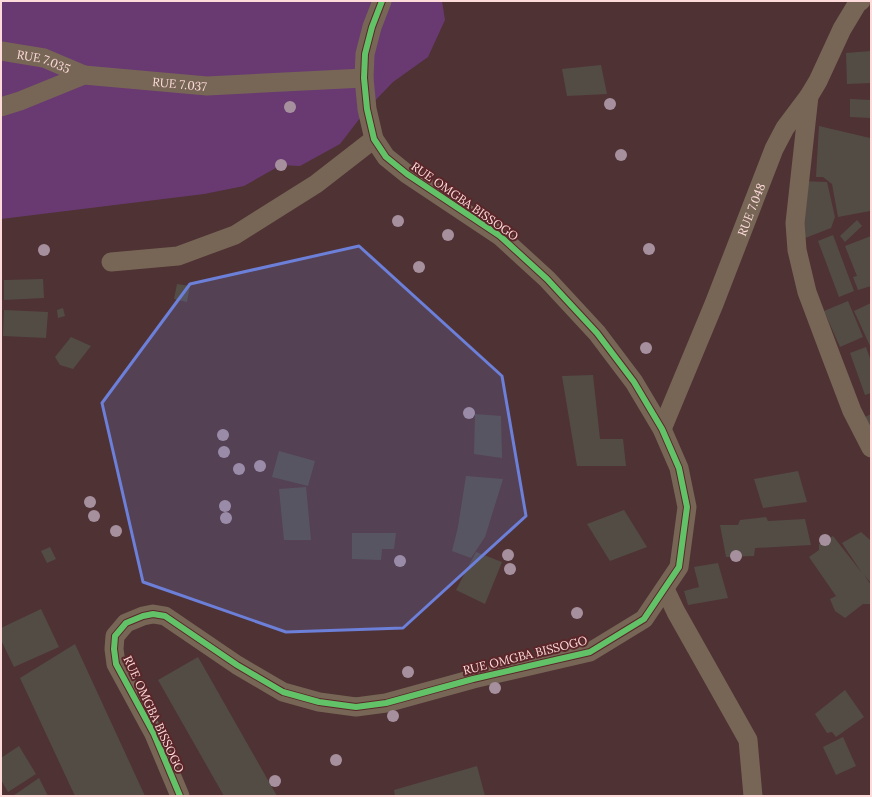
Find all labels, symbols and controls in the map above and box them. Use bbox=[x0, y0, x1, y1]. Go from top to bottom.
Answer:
street label: RUE 7.035 bbox=[16, 46, 73, 76]
street label: RUE 7.037 bbox=[152, 74, 208, 93]
street label: RUE OMGBA BISSOGO bbox=[408, 158, 522, 244]
street label: RUE 7.048 bbox=[734, 180, 768, 238]
street label: RUE OMGBA BISSOGO bbox=[461, 632, 589, 678]
street label: RUE OMGBA BISSOGO bbox=[120, 653, 188, 775]

